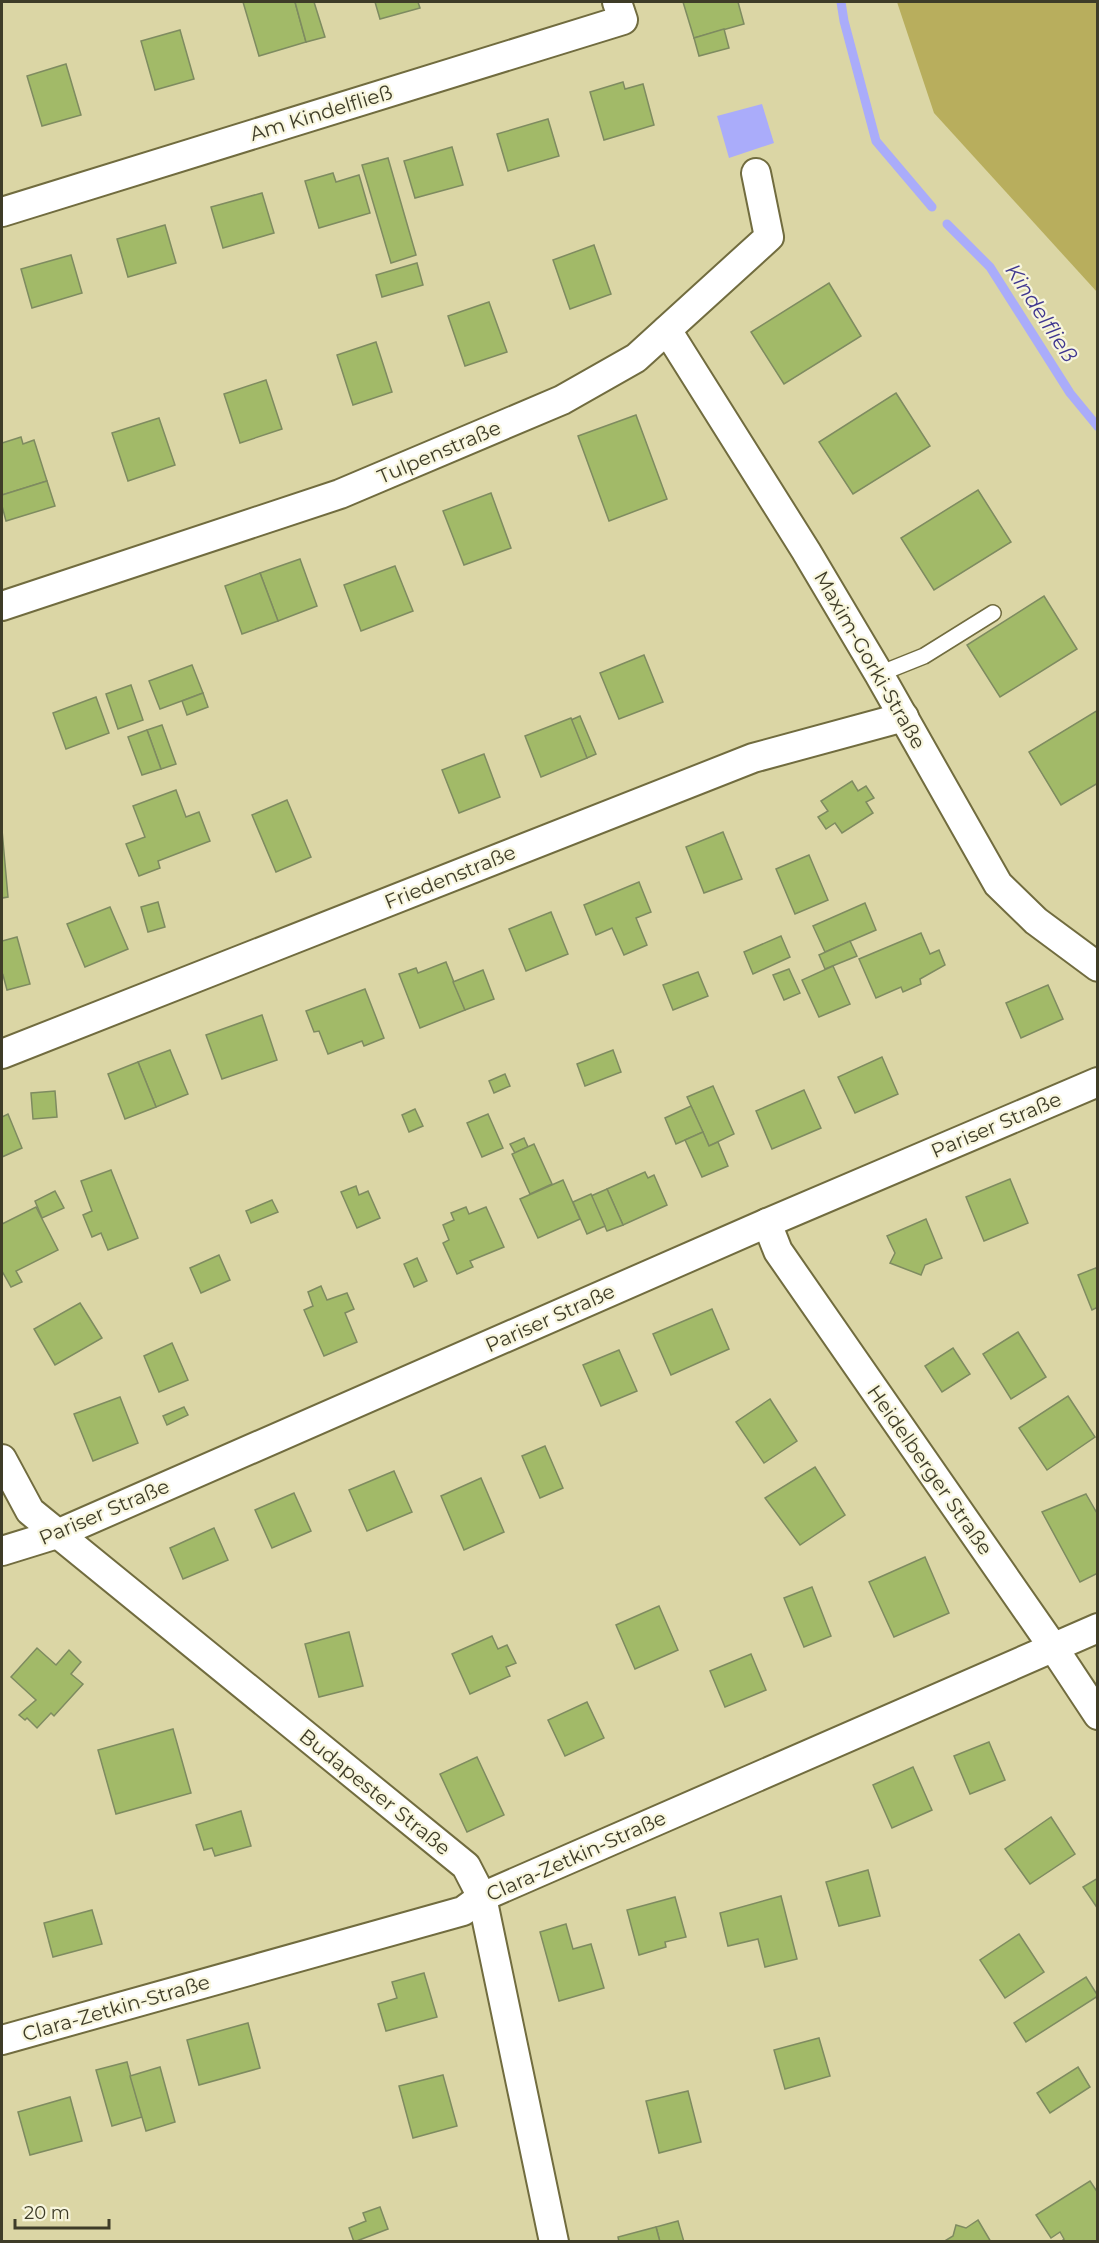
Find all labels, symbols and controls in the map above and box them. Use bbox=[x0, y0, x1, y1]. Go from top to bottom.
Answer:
street label: Am Kindelfließ bbox=[247, 80, 395, 146]
water label: Kindelfließ bbox=[1000, 259, 1083, 367]
street label: Tulpenstraße bbox=[374, 415, 504, 489]
street label: Maxim-Gorki-Straße bbox=[809, 567, 931, 753]
street label: Friedenstraße bbox=[381, 840, 519, 914]
street label: Pariser Straße bbox=[927, 1087, 1065, 1163]
street label: Pariser Straße bbox=[482, 1279, 618, 1357]
street label: Heidelberger Straße bbox=[862, 1380, 998, 1560]
street label: Pariser Straße bbox=[35, 1474, 173, 1550]
street label: Budapester Straße bbox=[295, 1724, 455, 1860]
street label: Clara-Zetkin-Straße bbox=[483, 1806, 669, 1906]
street label: Clara-Zetkin-Straße bbox=[19, 1970, 213, 2046]
scale bar bbox=[15, 2192, 110, 2230]
text: 20 m bbox=[24, 2202, 70, 2224]

